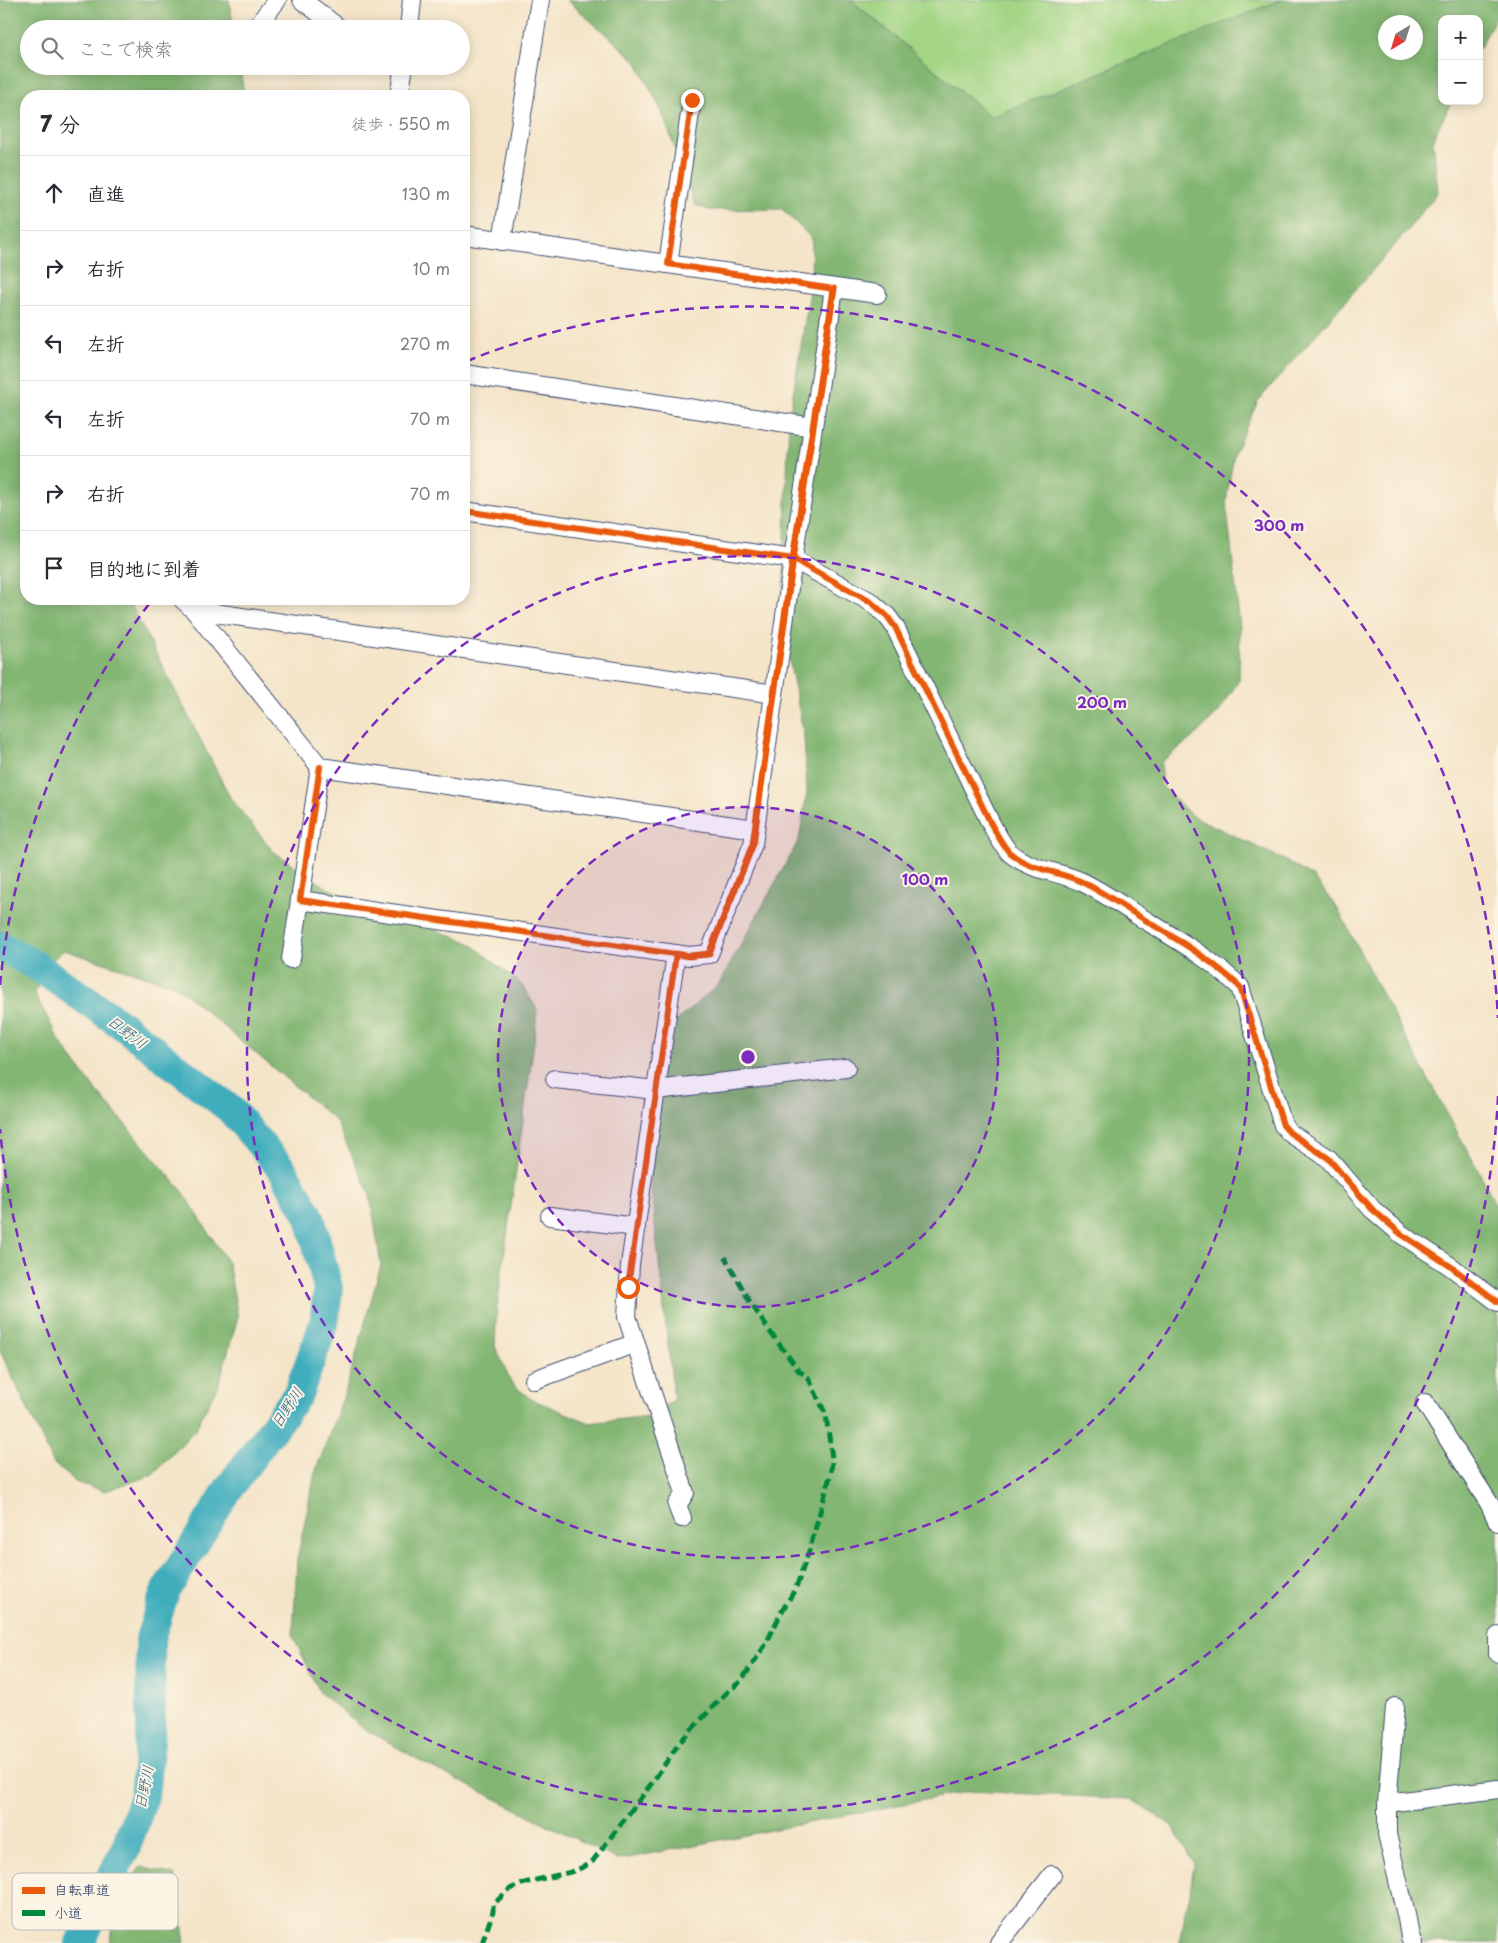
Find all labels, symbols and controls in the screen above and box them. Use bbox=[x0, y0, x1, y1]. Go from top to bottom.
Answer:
north arrow bbox=[1378, 15, 1423, 60]
map controls bbox=[1438, 15, 1483, 105]
button: + bbox=[1438, 15, 1483, 60]
search box bbox=[20, 20, 470, 75]
icon: search bbox=[38, 34, 66, 62]
text: ここで検索 bbox=[78, 34, 173, 62]
button: − bbox=[1438, 60, 1483, 105]
route end bbox=[681, 89, 704, 112]
text: 7 分 bbox=[40, 107, 80, 139]
text: 徒歩 · 550 m bbox=[351, 111, 450, 135]
icon: ahead bbox=[40, 179, 68, 207]
text: 直進 bbox=[87, 179, 125, 207]
text: 130 m bbox=[402, 181, 450, 205]
icon: right bbox=[40, 254, 68, 282]
text: 右折 bbox=[87, 254, 125, 282]
text: 10 m bbox=[413, 256, 450, 280]
icon: left bbox=[40, 329, 68, 357]
text: 左折 bbox=[87, 329, 125, 357]
text: 270 m bbox=[400, 331, 450, 355]
icon: left bbox=[40, 404, 68, 432]
text: 左折 bbox=[87, 404, 125, 432]
text: 70 m bbox=[410, 406, 450, 430]
icon: right bbox=[40, 479, 68, 507]
text: 右折 bbox=[87, 479, 125, 507]
text: 70 m bbox=[410, 481, 450, 505]
text: 300 m bbox=[1254, 513, 1304, 536]
icon: arrive bbox=[40, 554, 68, 582]
text: 目的地に到着 bbox=[87, 554, 201, 582]
text: 200 m bbox=[1077, 690, 1127, 713]
text: 100 m bbox=[902, 867, 948, 890]
water label: 日野川 bbox=[103, 1008, 153, 1054]
centre of rings bbox=[739, 1048, 757, 1066]
route start bbox=[617, 1276, 640, 1299]
water label: 日野川 bbox=[264, 1382, 308, 1432]
water label: 日野川 bbox=[127, 1763, 159, 1811]
legend bbox=[12, 1873, 178, 1930]
text: 自転車道 bbox=[54, 1879, 110, 1900]
text: 小道 bbox=[54, 1902, 82, 1923]

